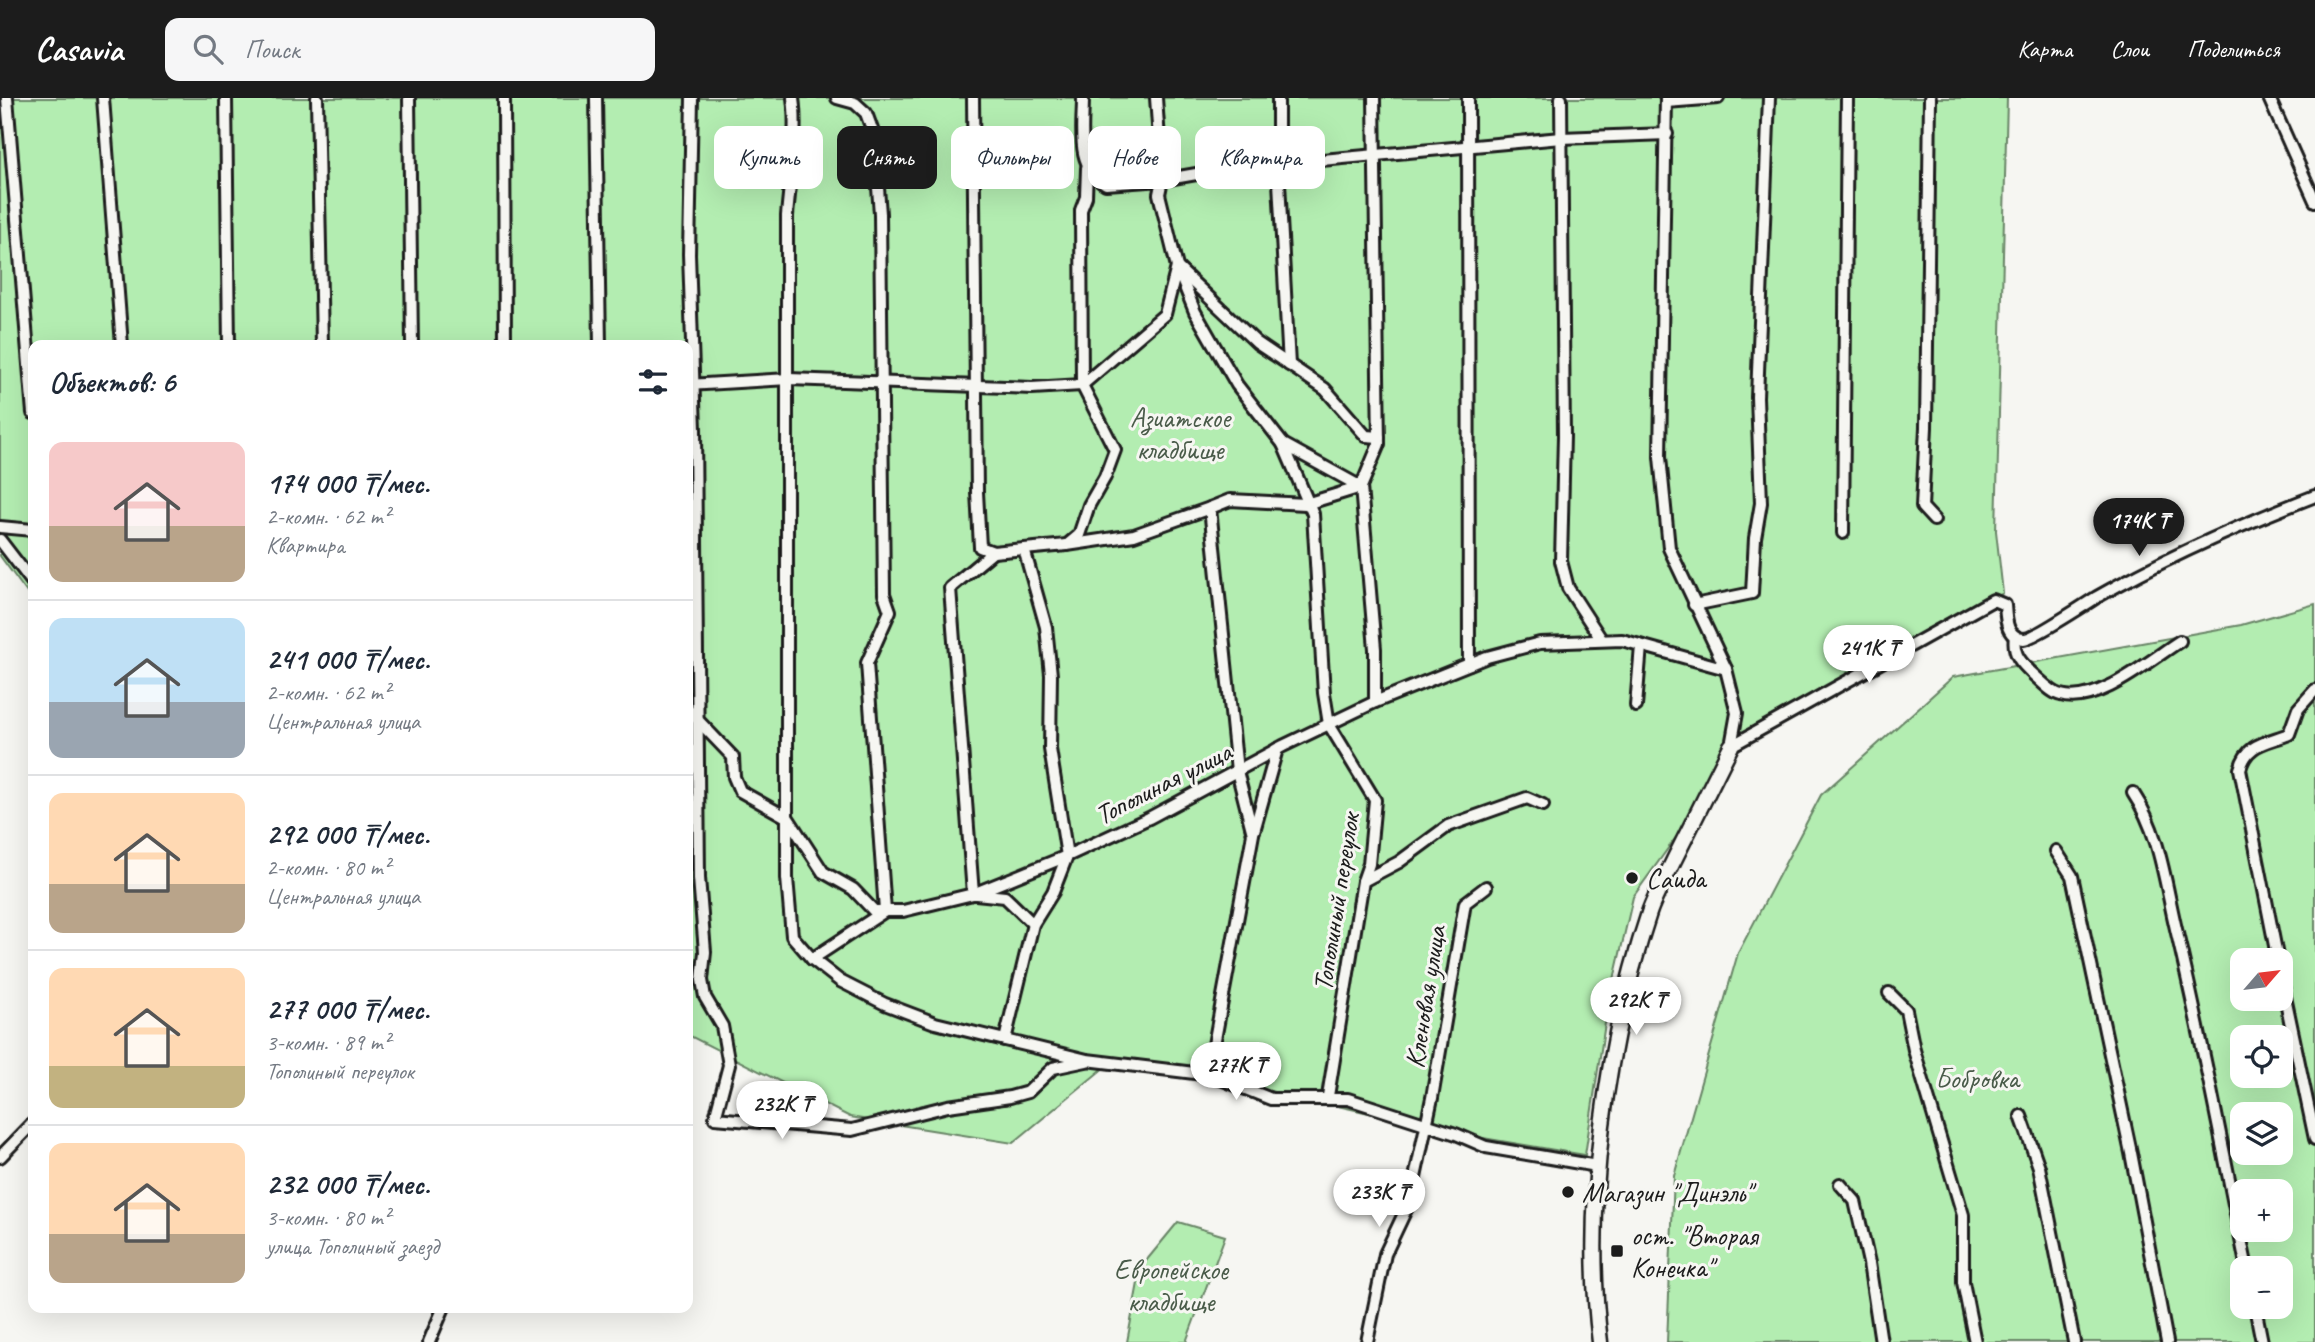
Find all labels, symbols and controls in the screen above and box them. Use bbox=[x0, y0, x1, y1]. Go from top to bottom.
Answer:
search box bbox=[165, 18, 655, 81]
text: Casavia bbox=[35, 28, 123, 70]
icon: search bbox=[189, 30, 227, 68]
text: Поиск bbox=[245, 33, 300, 66]
text: Карта bbox=[2018, 34, 2072, 64]
text: Слои bbox=[2110, 34, 2149, 64]
text: Поделиться bbox=[2187, 34, 2280, 64]
chip: Купить bbox=[714, 126, 823, 189]
chip: Снять bbox=[837, 126, 937, 189]
chip: Фильтры bbox=[951, 126, 1074, 189]
chip: Новое bbox=[1088, 126, 1181, 189]
chip: Квартира bbox=[1195, 126, 1325, 189]
text: Объектов: 6 bbox=[49, 363, 175, 401]
icon: filters bbox=[634, 363, 672, 401]
park label: Азиатское кладбище bbox=[1130, 400, 1232, 467]
text: 174 000 ₸/мес. bbox=[266, 464, 430, 502]
icon: home bbox=[105, 470, 189, 554]
pin: 174K ₸ bbox=[2082, 498, 2196, 558]
text: 2-комн. · 62 m² bbox=[266, 502, 390, 531]
text: 174K ₸ bbox=[2109, 506, 2169, 535]
text: Квартира bbox=[266, 531, 344, 560]
pin: 241K ₸ bbox=[1812, 626, 1926, 685]
text: 241K ₸ bbox=[1839, 633, 1899, 662]
text: 241 000 ₸/мес. bbox=[266, 640, 430, 678]
icon: home bbox=[105, 646, 189, 730]
text: 2-комн. · 62 m² bbox=[266, 678, 390, 707]
text: Центральная улица bbox=[266, 707, 420, 736]
street label: Тополиная улица bbox=[1089, 733, 1239, 832]
street label: Тополиный переулок bbox=[1305, 808, 1368, 994]
text: 292 000 ₸/мес. bbox=[266, 815, 429, 853]
icon: home bbox=[105, 821, 189, 905]
text: 2-комн. · 80 m² bbox=[266, 853, 390, 882]
place label: Саида bbox=[1646, 861, 1708, 896]
marker: Саида bbox=[1624, 870, 1640, 886]
text: Центральная улица bbox=[266, 882, 420, 911]
street label: Кленовая улица bbox=[1397, 922, 1454, 1071]
north arrow bbox=[2230, 948, 2292, 1012]
map controls bbox=[2230, 948, 2293, 1319]
pin: 292K ₸ bbox=[1579, 978, 1693, 1037]
text: 292K ₸ bbox=[1606, 985, 1666, 1014]
text: 277 000 ₸/мес. bbox=[266, 990, 429, 1028]
icon: home bbox=[105, 996, 189, 1080]
button: locate bbox=[2230, 1025, 2293, 1088]
text: 3-комн. · 89 m² bbox=[266, 1028, 390, 1057]
pin: 277K ₸ bbox=[1179, 1042, 1293, 1102]
text: 277K ₸ bbox=[1206, 1050, 1266, 1079]
text: Тополиный переулок bbox=[266, 1057, 414, 1086]
park label: Бобровка bbox=[1935, 1061, 2021, 1096]
pin: 232K ₸ bbox=[725, 1082, 839, 1141]
text: 232K ₸ bbox=[752, 1089, 812, 1118]
button: layers bbox=[2230, 1102, 2293, 1165]
text: 232 000 ₸/мес. bbox=[266, 1165, 430, 1203]
pin: 233K ₸ bbox=[1322, 1170, 1436, 1229]
icon: home bbox=[105, 1171, 189, 1255]
place label: Магазин "Динэль" bbox=[1582, 1175, 1757, 1210]
text: 233K ₸ bbox=[1349, 1177, 1409, 1206]
button: + bbox=[2230, 1179, 2293, 1242]
marker: Магазин "Динэль" bbox=[1560, 1184, 1576, 1200]
text: 3-комн. · 80 m² bbox=[266, 1203, 390, 1232]
place label: ост. "Вторая Конечка" bbox=[1631, 1218, 1760, 1285]
text: улица Тополиный заезд bbox=[266, 1232, 439, 1261]
marker: ост. "Вторая Конечка" bbox=[1609, 1243, 1625, 1259]
park label: Европейское кладбище bbox=[1114, 1252, 1230, 1319]
button: − bbox=[2230, 1256, 2293, 1319]

